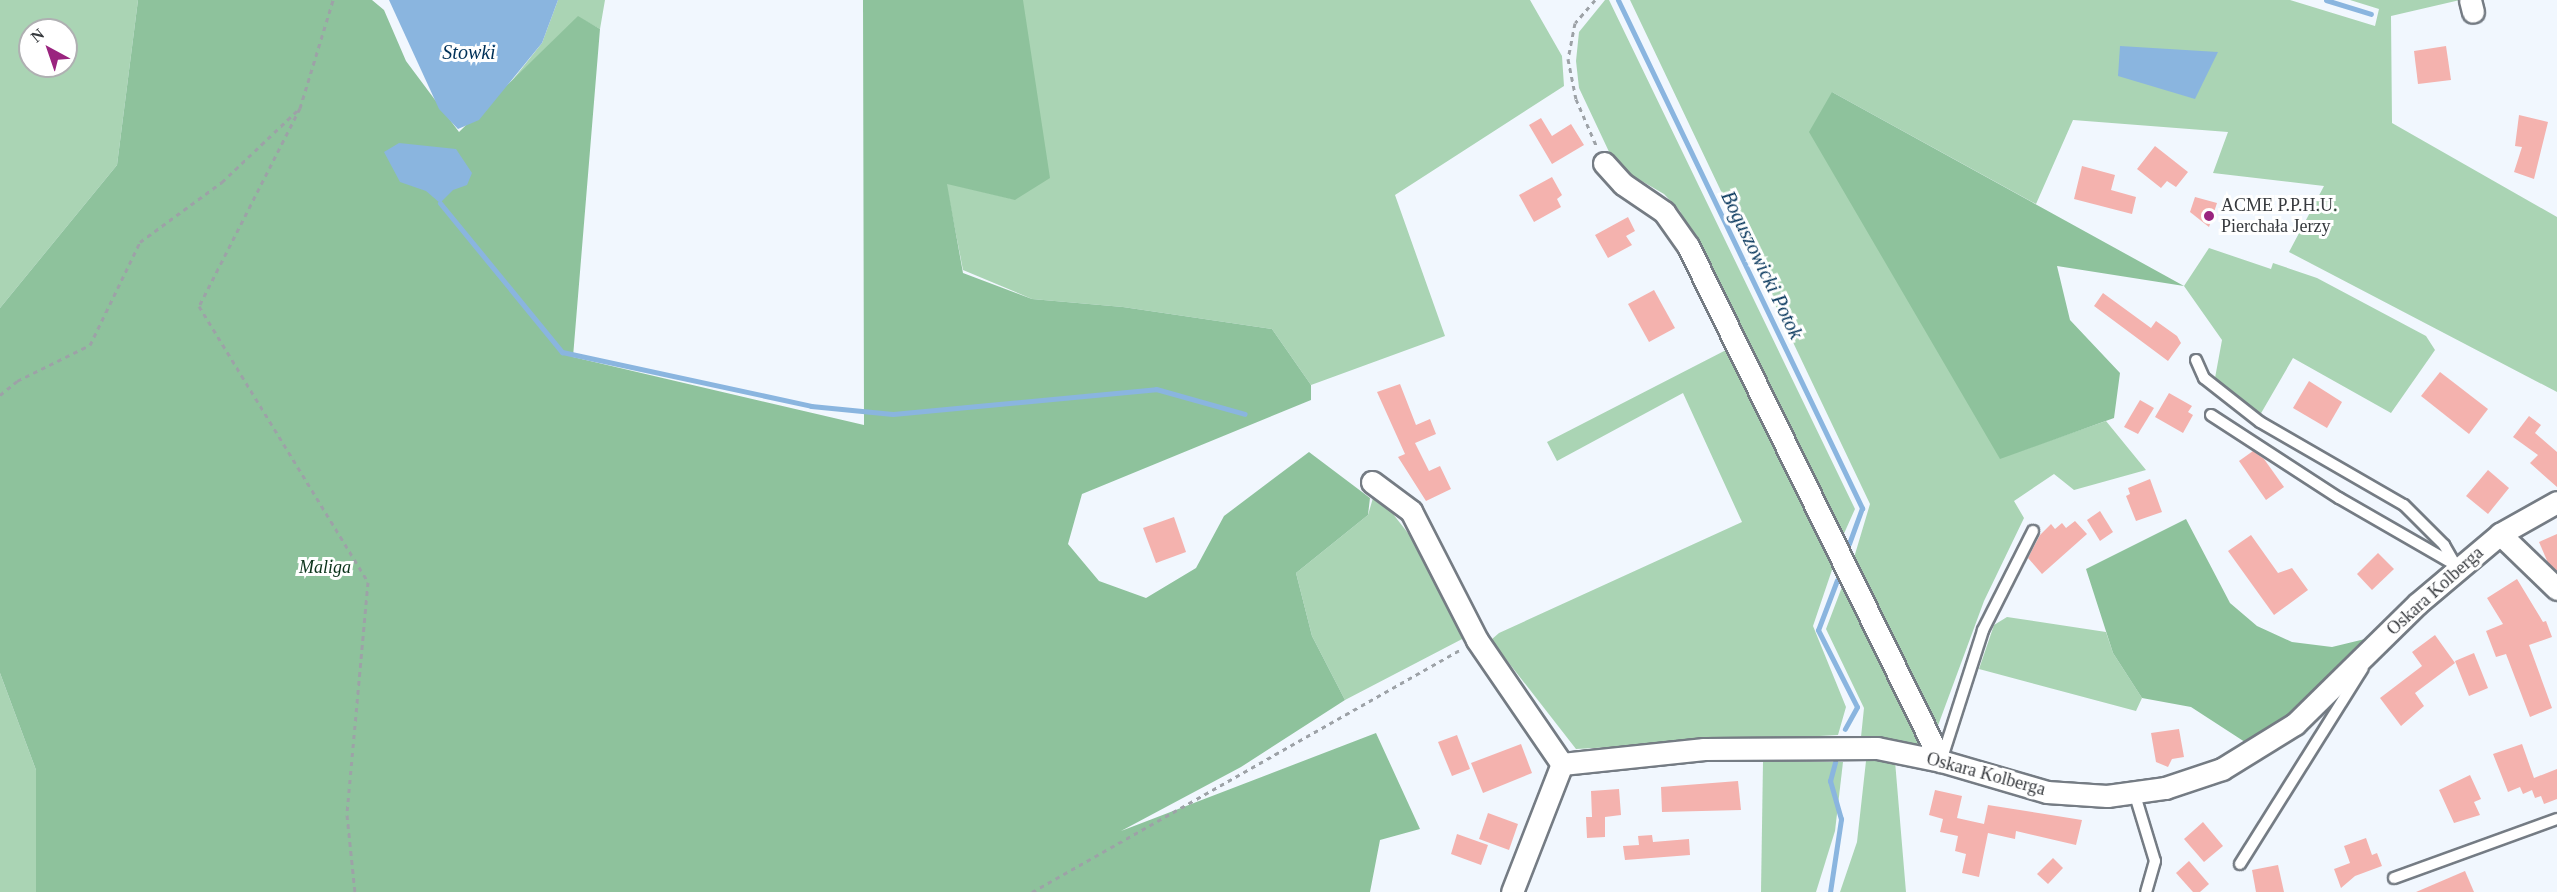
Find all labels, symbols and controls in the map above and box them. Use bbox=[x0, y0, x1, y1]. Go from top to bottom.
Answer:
north arrow bbox=[18, 18, 78, 78]
text: N bbox=[28, 25, 47, 46]
water label: Stowki bbox=[442, 40, 496, 64]
water label: Boguszowicki Potok bbox=[1716, 187, 1808, 343]
place label: ACME P.P.H.U. Pierchała Jerzy bbox=[2221, 195, 2338, 238]
marker: ACME P.P.H.U. Pierchała Jerzy bbox=[2202, 209, 2216, 223]
street label: Oskara Kolberga bbox=[2382, 542, 2488, 640]
park label: Maliga bbox=[299, 556, 351, 578]
street label: Oskara Kolberga bbox=[1924, 748, 2048, 800]

